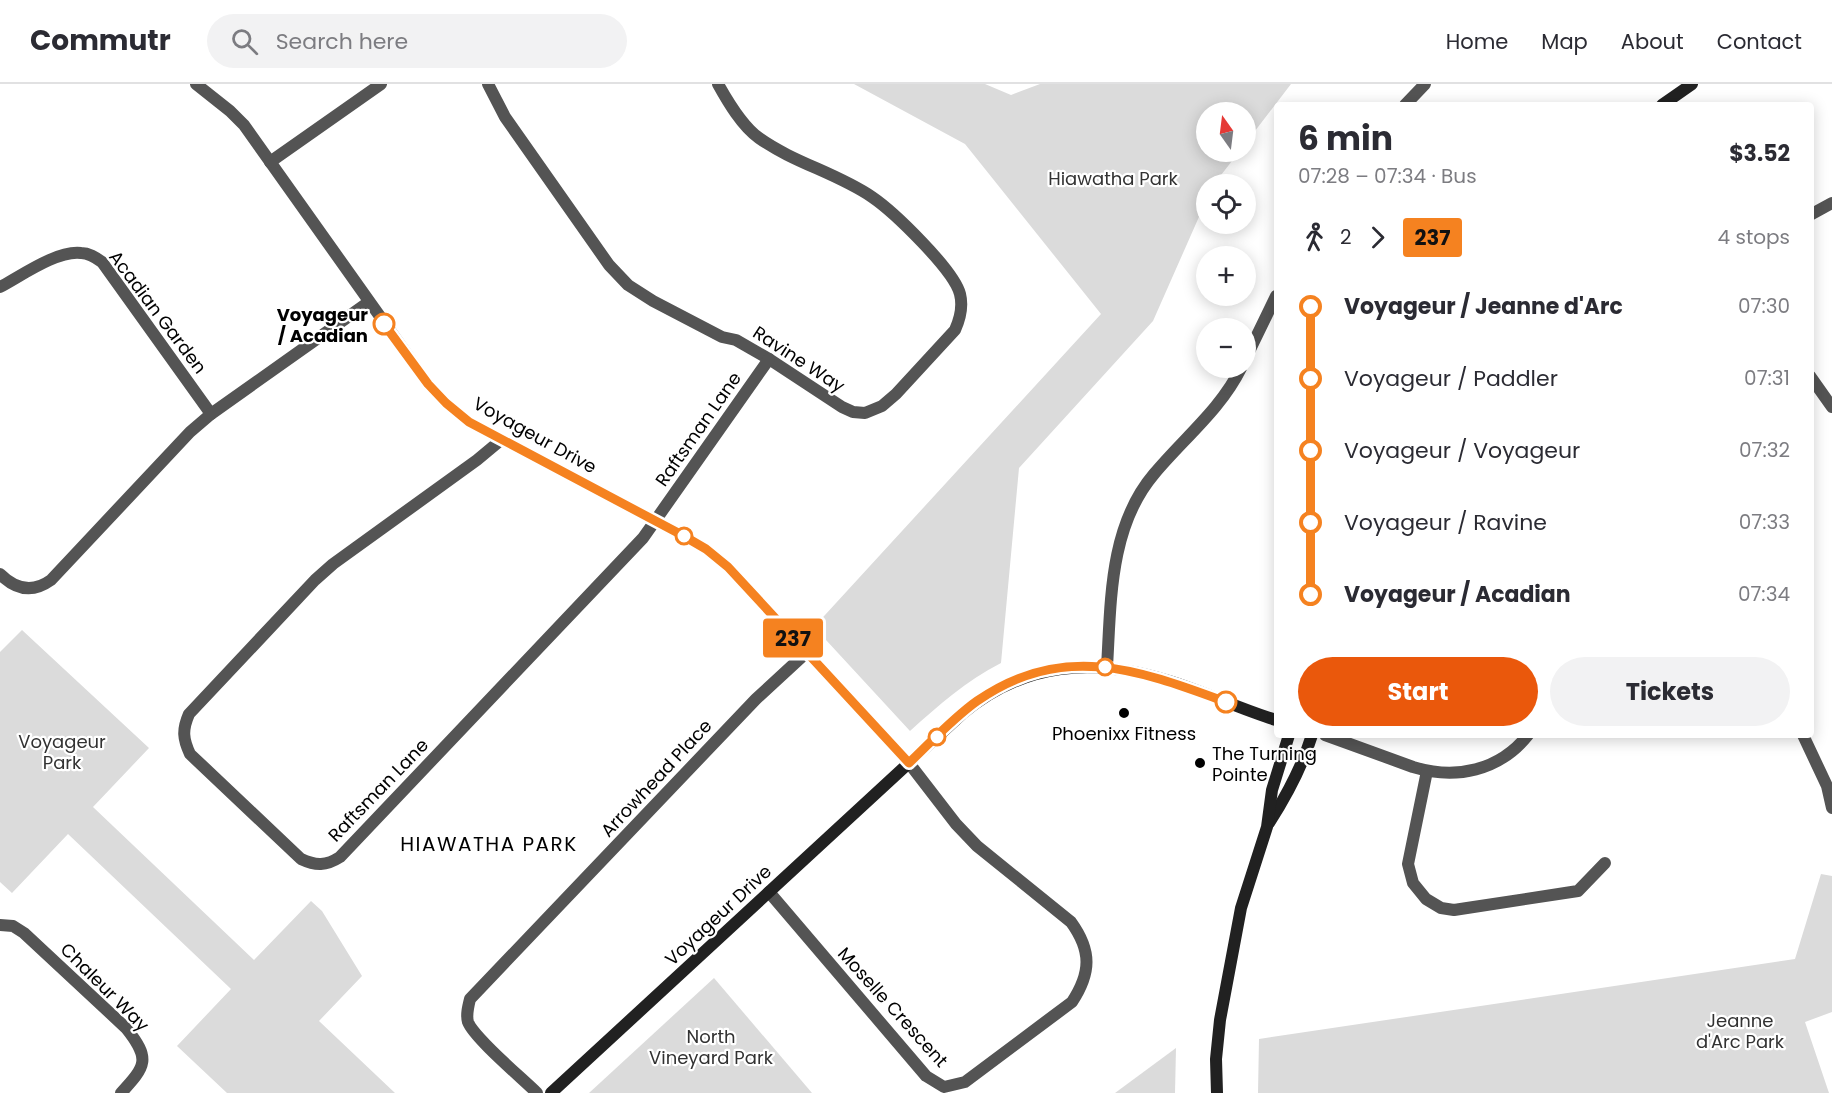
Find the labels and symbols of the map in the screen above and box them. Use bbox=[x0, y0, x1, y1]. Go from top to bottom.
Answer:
north arrow bbox=[1196, 102, 1256, 162]
park label: Hiawatha Park bbox=[1048, 166, 1179, 191]
street label: Acadian Garden bbox=[103, 245, 213, 379]
place label: Voyageur / Acadian bbox=[277, 302, 368, 348]
marker: Voyageur / Acadian bbox=[373, 313, 395, 335]
street label: Ravine Way bbox=[748, 320, 850, 398]
street label: Raftsman Lane bbox=[649, 367, 747, 491]
street label: Voyageur Drive bbox=[469, 391, 601, 479]
unlabelled marker bbox=[675, 527, 693, 545]
line badge: 237 bbox=[758, 618, 828, 658]
unlabelled marker bbox=[1096, 658, 1114, 676]
unlabelled marker bbox=[1215, 691, 1237, 713]
marker: Phoenixx Fitness bbox=[1117, 706, 1131, 720]
street label: Arrowhead Place bbox=[595, 714, 717, 842]
place label: Phoenixx Fitness bbox=[1052, 721, 1196, 746]
unlabelled marker bbox=[928, 728, 946, 746]
park label: Voyageur Park bbox=[18, 729, 106, 775]
street label: Raftsman Lane bbox=[322, 733, 434, 847]
place label: The Turning Pointe bbox=[1212, 741, 1317, 787]
marker: The Turning Pointe bbox=[1193, 756, 1207, 770]
district label: HIAWATHA PARK bbox=[400, 830, 578, 858]
street label: Voyageur Drive bbox=[659, 859, 777, 971]
street label: Chaleur Way bbox=[55, 937, 155, 1037]
street label: Moselle Crescent bbox=[832, 942, 954, 1072]
park label: Jeanne d'Arc Park bbox=[1696, 1008, 1785, 1054]
park label: North Vineyard Park bbox=[649, 1024, 774, 1070]

